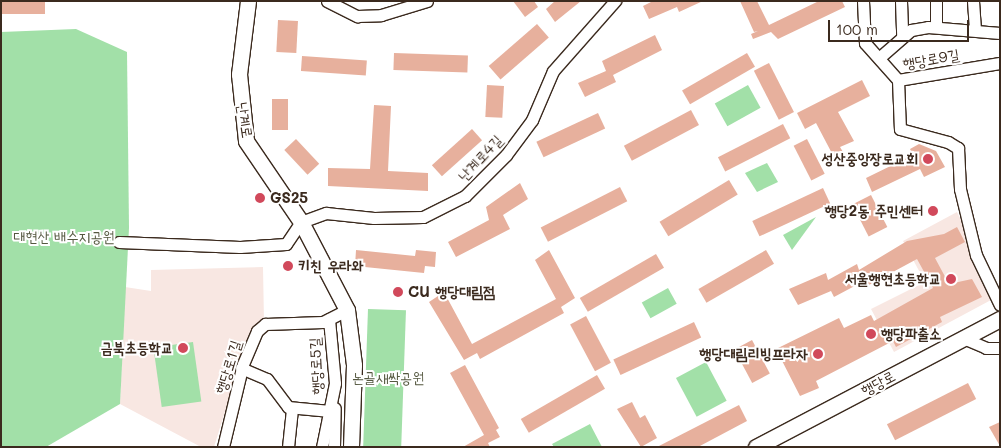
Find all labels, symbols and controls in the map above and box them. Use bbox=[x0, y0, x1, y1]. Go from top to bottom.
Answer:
scale bar bbox=[831, 10, 972, 42]
text: 100 m bbox=[836, 19, 878, 39]
street label: 행당로9길 bbox=[901, 45, 961, 73]
street label: 난계로 bbox=[233, 101, 257, 139]
street label: 난계로4길 bbox=[454, 131, 506, 185]
place label: 성산중앙장로교회 bbox=[821, 150, 918, 168]
marker: 성산중앙장로교회 bbox=[922, 153, 934, 165]
place label: GS25 bbox=[270, 189, 308, 207]
marker: GS25 bbox=[254, 192, 266, 204]
place label: 행당2동 주민센터 bbox=[825, 202, 923, 220]
marker: 행당2동 주민센터 bbox=[927, 205, 939, 217]
park label: 대현산 배수지공원 bbox=[13, 228, 115, 246]
place label: 키친 우라와 bbox=[298, 257, 364, 275]
marker: 키친 우라와 bbox=[282, 260, 294, 272]
place label: 서울행현초등학교 bbox=[844, 270, 941, 288]
marker: 서울행현초등학교 bbox=[945, 273, 957, 285]
place label: CU 행당대림점 bbox=[408, 283, 495, 301]
marker: CU 행당대림점 bbox=[392, 286, 404, 298]
place label: 행당파출소 bbox=[881, 325, 941, 343]
marker: 행당파출소 bbox=[865, 328, 877, 340]
street label: 행당로5길 bbox=[306, 337, 326, 395]
street label: 행당로1길 bbox=[211, 338, 245, 396]
place label: 금북초등학교 bbox=[101, 339, 173, 357]
marker: 금북초등학교 bbox=[177, 342, 189, 354]
place label: 행당대림리빙프라자 bbox=[699, 345, 808, 363]
marker: 행당대림리빙프라자 bbox=[812, 348, 824, 360]
street label: 행당로 bbox=[858, 367, 898, 399]
park label: 논골새싹공원 bbox=[352, 369, 424, 387]

